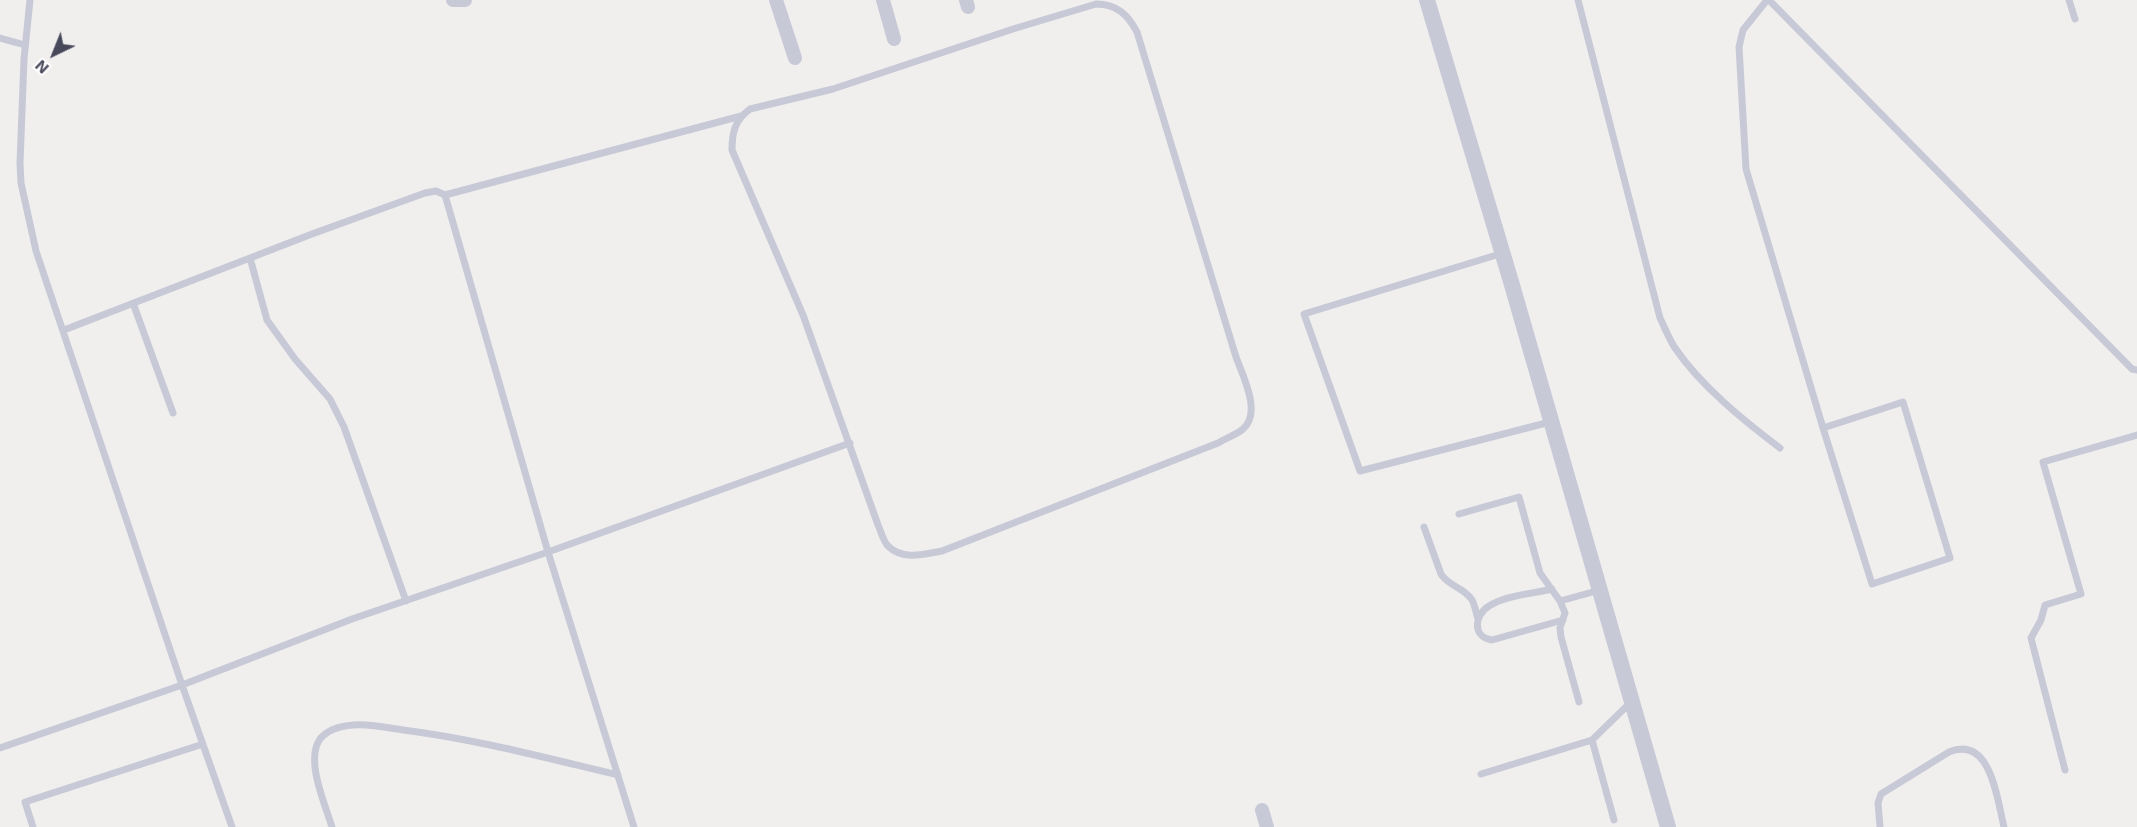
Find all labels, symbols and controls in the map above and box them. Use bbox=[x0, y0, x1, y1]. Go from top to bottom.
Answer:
north arrow bbox=[24, 24, 84, 84]
text: N bbox=[31, 57, 52, 78]

